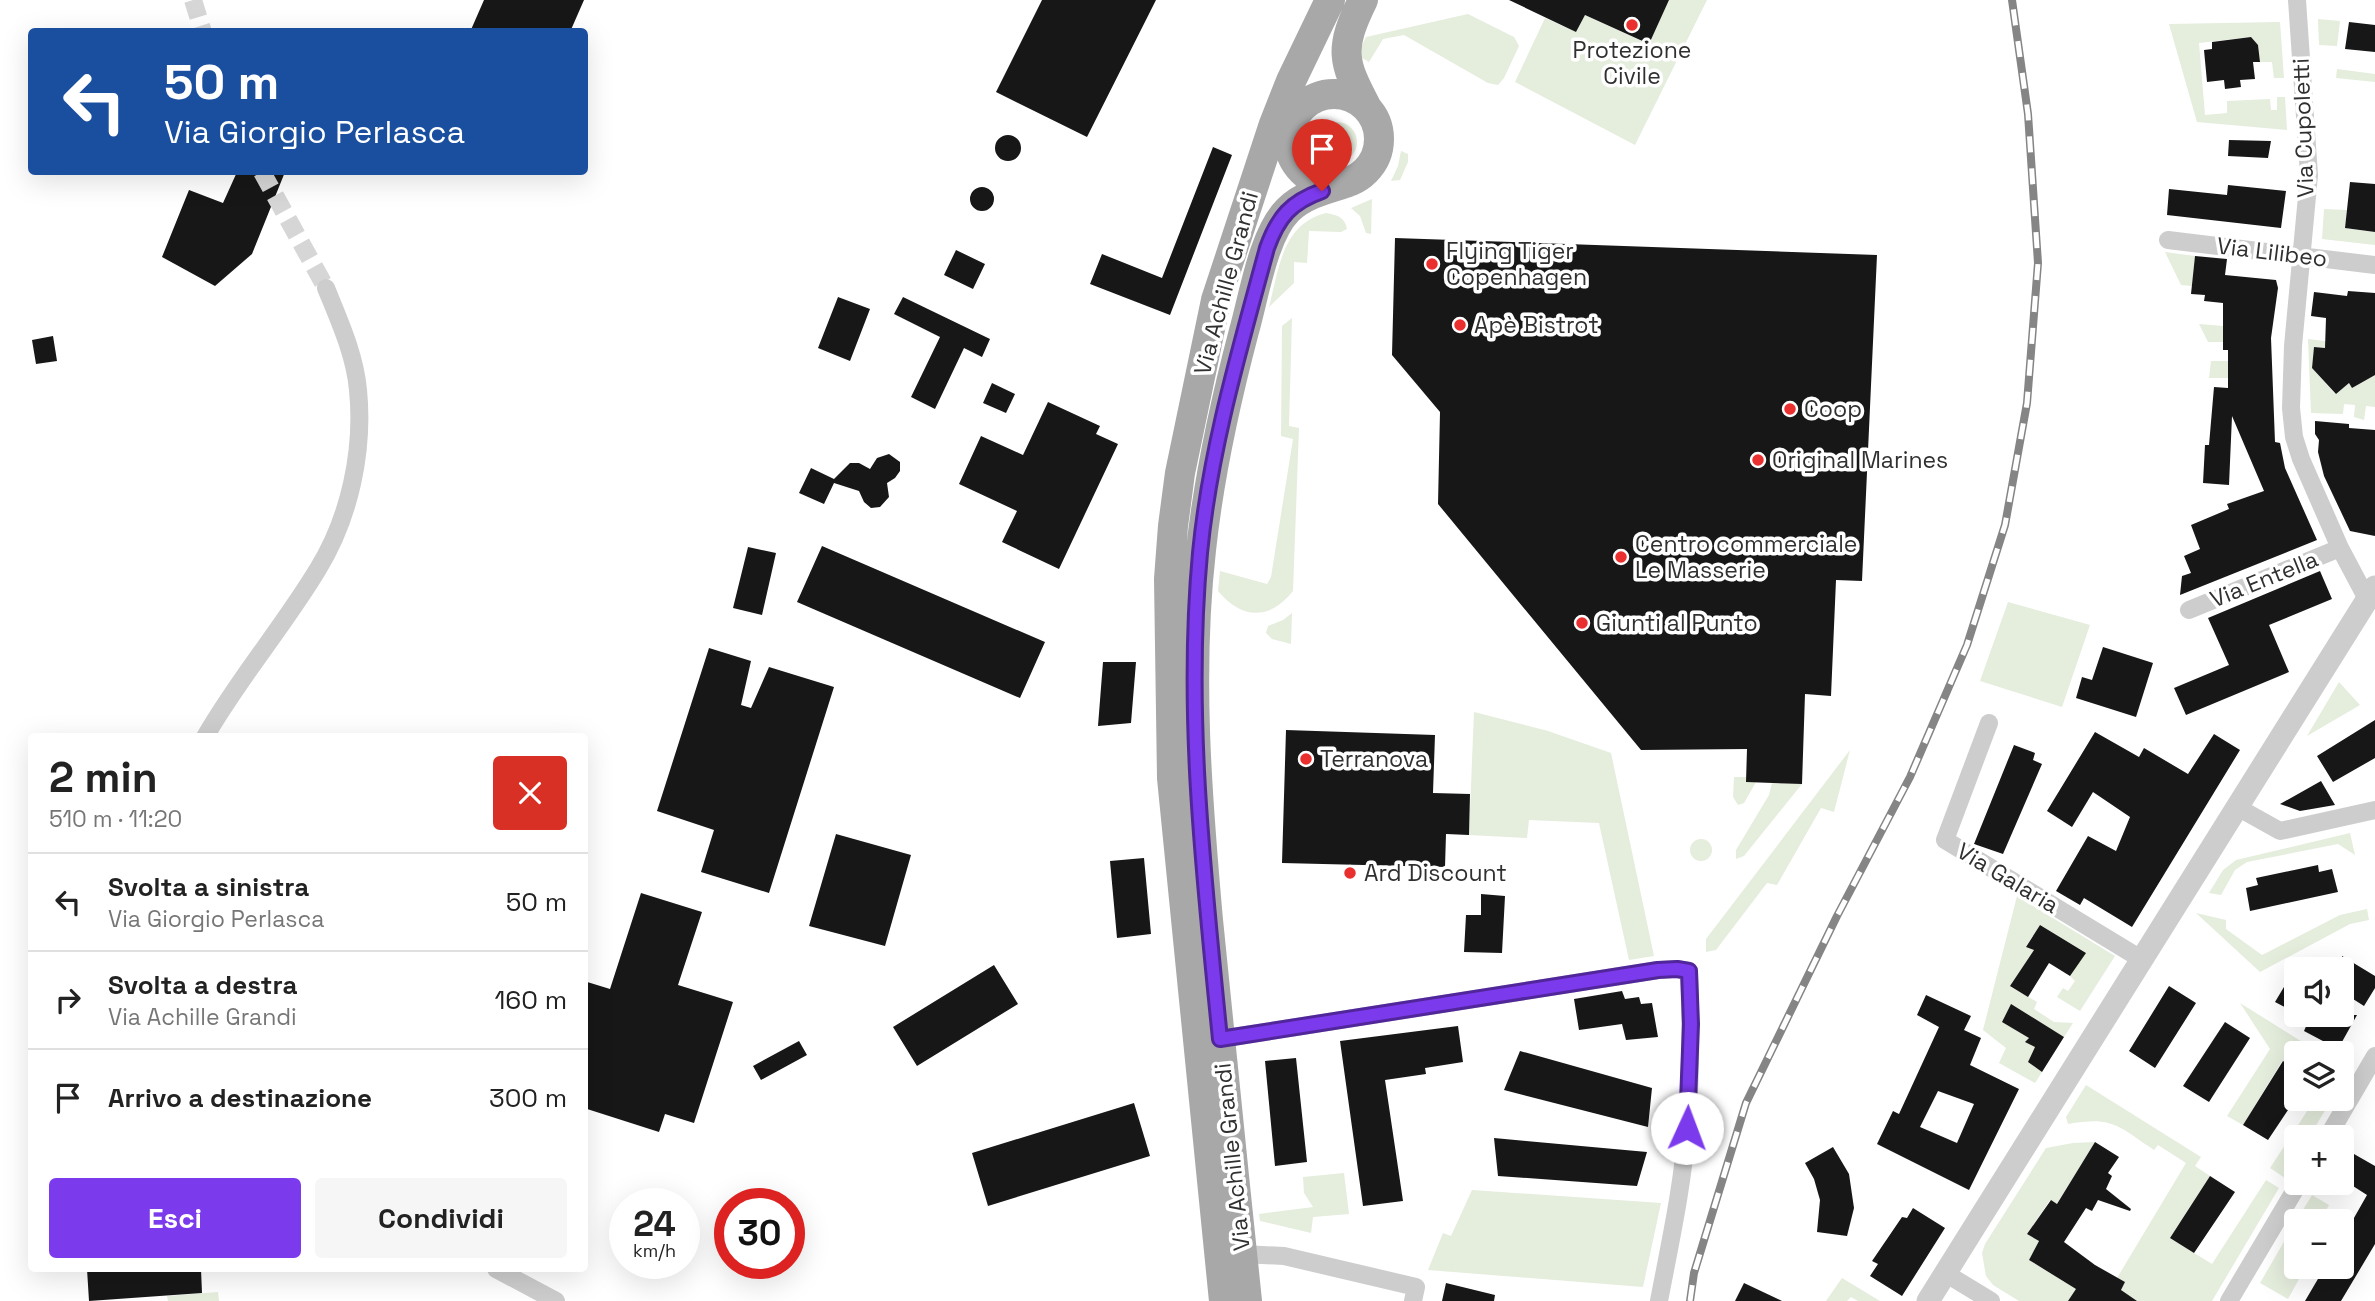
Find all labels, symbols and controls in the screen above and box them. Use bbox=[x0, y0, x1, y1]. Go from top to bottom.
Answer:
marker: Protezione Civile bbox=[1624, 17, 1640, 33]
place label: Protezione Civile bbox=[1573, 35, 1691, 91]
text: 50 m bbox=[164, 51, 279, 113]
icon: left bbox=[49, 56, 140, 147]
street label: Via Cupoletti bbox=[2286, 58, 2320, 198]
text: Via Giorgio Perlasca bbox=[164, 112, 465, 152]
pin bbox=[1292, 119, 1352, 191]
icon: arrive bbox=[1303, 130, 1341, 168]
street label: Via Achille Grandi bbox=[1187, 188, 1265, 378]
street label: Via Lilibeo bbox=[2215, 230, 2329, 274]
place label: Flying Tiger Copenhagen bbox=[1446, 236, 1587, 292]
marker: Flying Tiger Copenhagen bbox=[1424, 256, 1440, 272]
place label: Apè Bistrot bbox=[1474, 310, 1599, 340]
marker: Apè Bistrot bbox=[1452, 317, 1468, 333]
place label: Coop bbox=[1804, 394, 1862, 424]
marker: Coop bbox=[1782, 401, 1798, 417]
place label: Original Marines bbox=[1772, 445, 1948, 475]
marker: Original Marines bbox=[1750, 452, 1766, 468]
place label: Centro commerciale Le Masserie bbox=[1635, 529, 1857, 585]
street label: Via Entella bbox=[2206, 544, 2322, 614]
marker: Centro commerciale Le Masserie bbox=[1613, 549, 1629, 565]
place label: Giunti al Punto bbox=[1596, 608, 1758, 638]
marker: Giunti al Punto bbox=[1574, 615, 1590, 631]
place label: Terranova bbox=[1320, 744, 1428, 774]
text: 2 min bbox=[49, 751, 158, 804]
marker: Terranova bbox=[1298, 751, 1314, 767]
button: close bbox=[493, 756, 567, 830]
text: 510 m · 11:20 bbox=[49, 804, 182, 834]
street label: Via Galaria bbox=[1951, 836, 2065, 920]
place label: Ard Discount bbox=[1364, 858, 1507, 888]
marker: Ard Discount bbox=[1342, 865, 1358, 881]
text: Svolta a sinistra bbox=[108, 870, 309, 904]
icon: left bbox=[49, 883, 87, 921]
text: 50 m bbox=[506, 885, 567, 919]
text: Via Giorgio Perlasca bbox=[108, 904, 324, 934]
map controls bbox=[2284, 957, 2354, 1279]
button: sound bbox=[2284, 957, 2354, 1027]
text: Svolta a destra bbox=[108, 968, 297, 1002]
icon: right bbox=[49, 981, 87, 1019]
text: 160 m bbox=[495, 983, 567, 1017]
text: Via Achille Grandi bbox=[108, 1002, 297, 1032]
button: layers bbox=[2284, 1041, 2354, 1111]
street label: Via Achille Grandi bbox=[1207, 1062, 1257, 1252]
icon: arrive bbox=[49, 1079, 87, 1117]
text: Arrivo a destinazione bbox=[108, 1081, 372, 1115]
text: 300 m bbox=[489, 1081, 567, 1115]
position arrow bbox=[1650, 1091, 1724, 1165]
button: + bbox=[2284, 1125, 2354, 1195]
button: Esci bbox=[49, 1178, 301, 1258]
button: Condividi bbox=[315, 1178, 567, 1258]
speed limit sign: 30 bbox=[714, 1188, 805, 1279]
text: 24 bbox=[633, 1202, 676, 1246]
button: − bbox=[2284, 1209, 2354, 1279]
text: km/h bbox=[633, 1239, 676, 1262]

